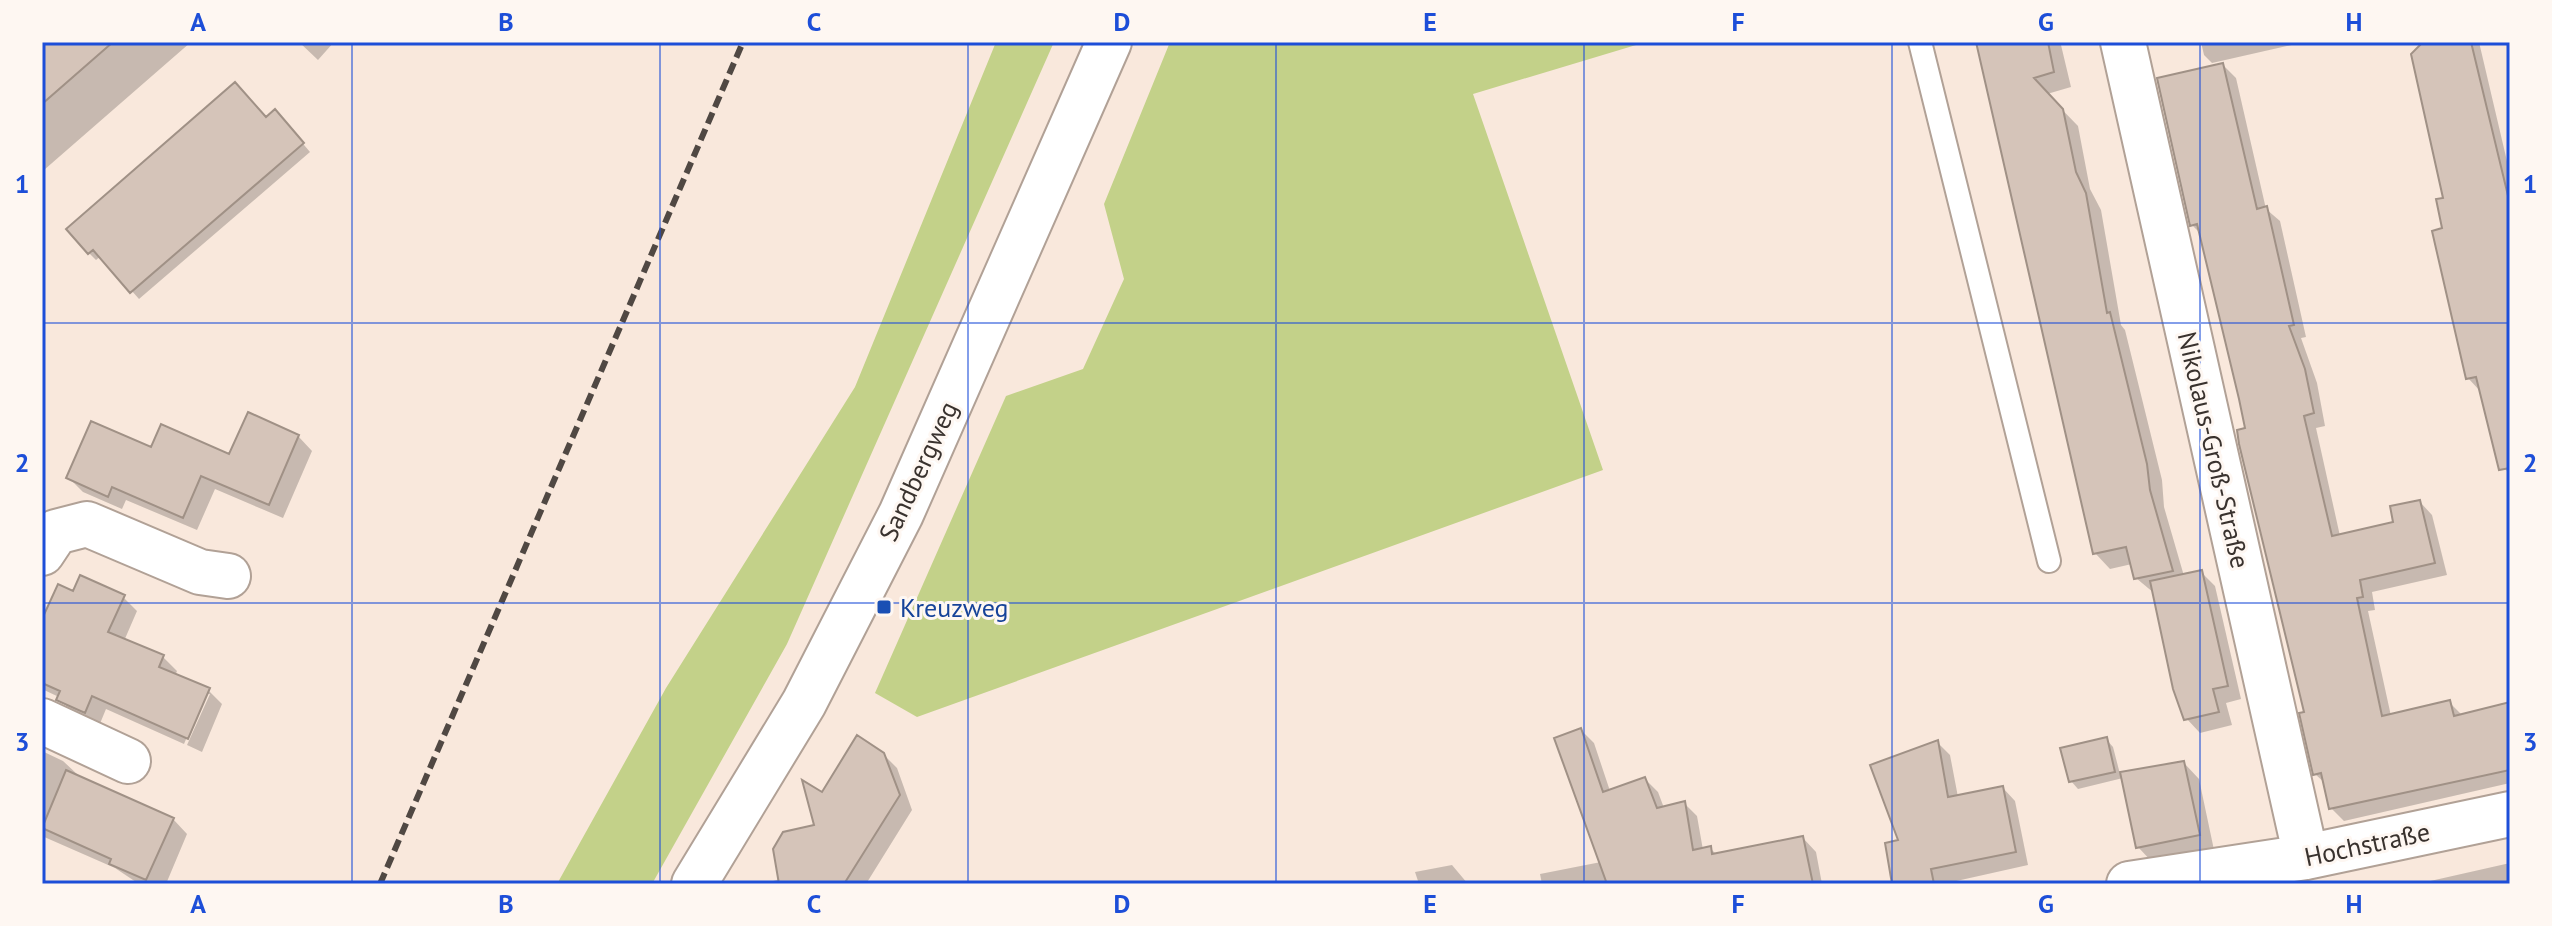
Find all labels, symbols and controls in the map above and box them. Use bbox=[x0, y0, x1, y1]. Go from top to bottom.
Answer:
text: A bbox=[190, 5, 206, 38]
text: B bbox=[498, 5, 514, 38]
text: C bbox=[807, 5, 821, 38]
text: D bbox=[1114, 5, 1130, 38]
text: E bbox=[1423, 5, 1437, 38]
text: F bbox=[1731, 5, 1745, 38]
text: G bbox=[2038, 5, 2054, 38]
text: H bbox=[2346, 5, 2362, 38]
text: 1 bbox=[15, 167, 29, 200]
text: 1 bbox=[2523, 167, 2537, 200]
street label: Nikolaus-Groß-Straße bbox=[2171, 329, 2257, 571]
street label: Sandbergweg bbox=[871, 396, 965, 546]
text: 2 bbox=[15, 446, 29, 479]
text: 2 bbox=[2523, 446, 2537, 479]
place label: Kreuzweg bbox=[900, 591, 1009, 624]
marker: Kreuzweg bbox=[875, 598, 893, 616]
text: 3 bbox=[15, 725, 29, 758]
text: 3 bbox=[2523, 725, 2537, 758]
street label: Hochstraße bbox=[2301, 815, 2433, 873]
text: A bbox=[190, 887, 206, 920]
text: B bbox=[498, 887, 514, 920]
text: C bbox=[807, 887, 821, 920]
text: D bbox=[1114, 887, 1130, 920]
text: E bbox=[1423, 887, 1437, 920]
text: F bbox=[1731, 887, 1745, 920]
text: G bbox=[2038, 887, 2054, 920]
text: H bbox=[2346, 887, 2362, 920]

